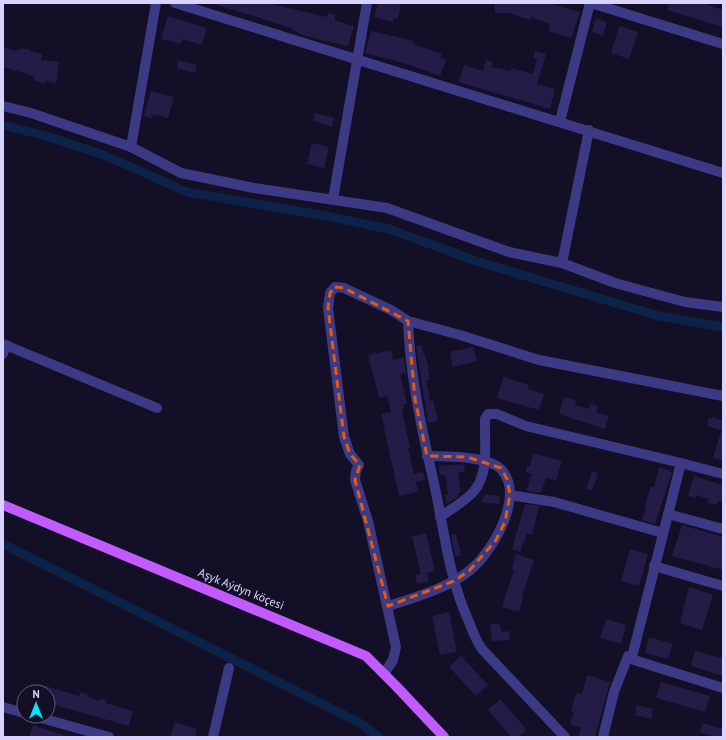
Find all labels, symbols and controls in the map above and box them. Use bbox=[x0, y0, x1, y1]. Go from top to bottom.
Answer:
street label: Aşyk Aýdyn köçesi bbox=[196, 564, 286, 613]
north arrow bbox=[16, 684, 56, 724]
text: N bbox=[32, 687, 40, 701]

